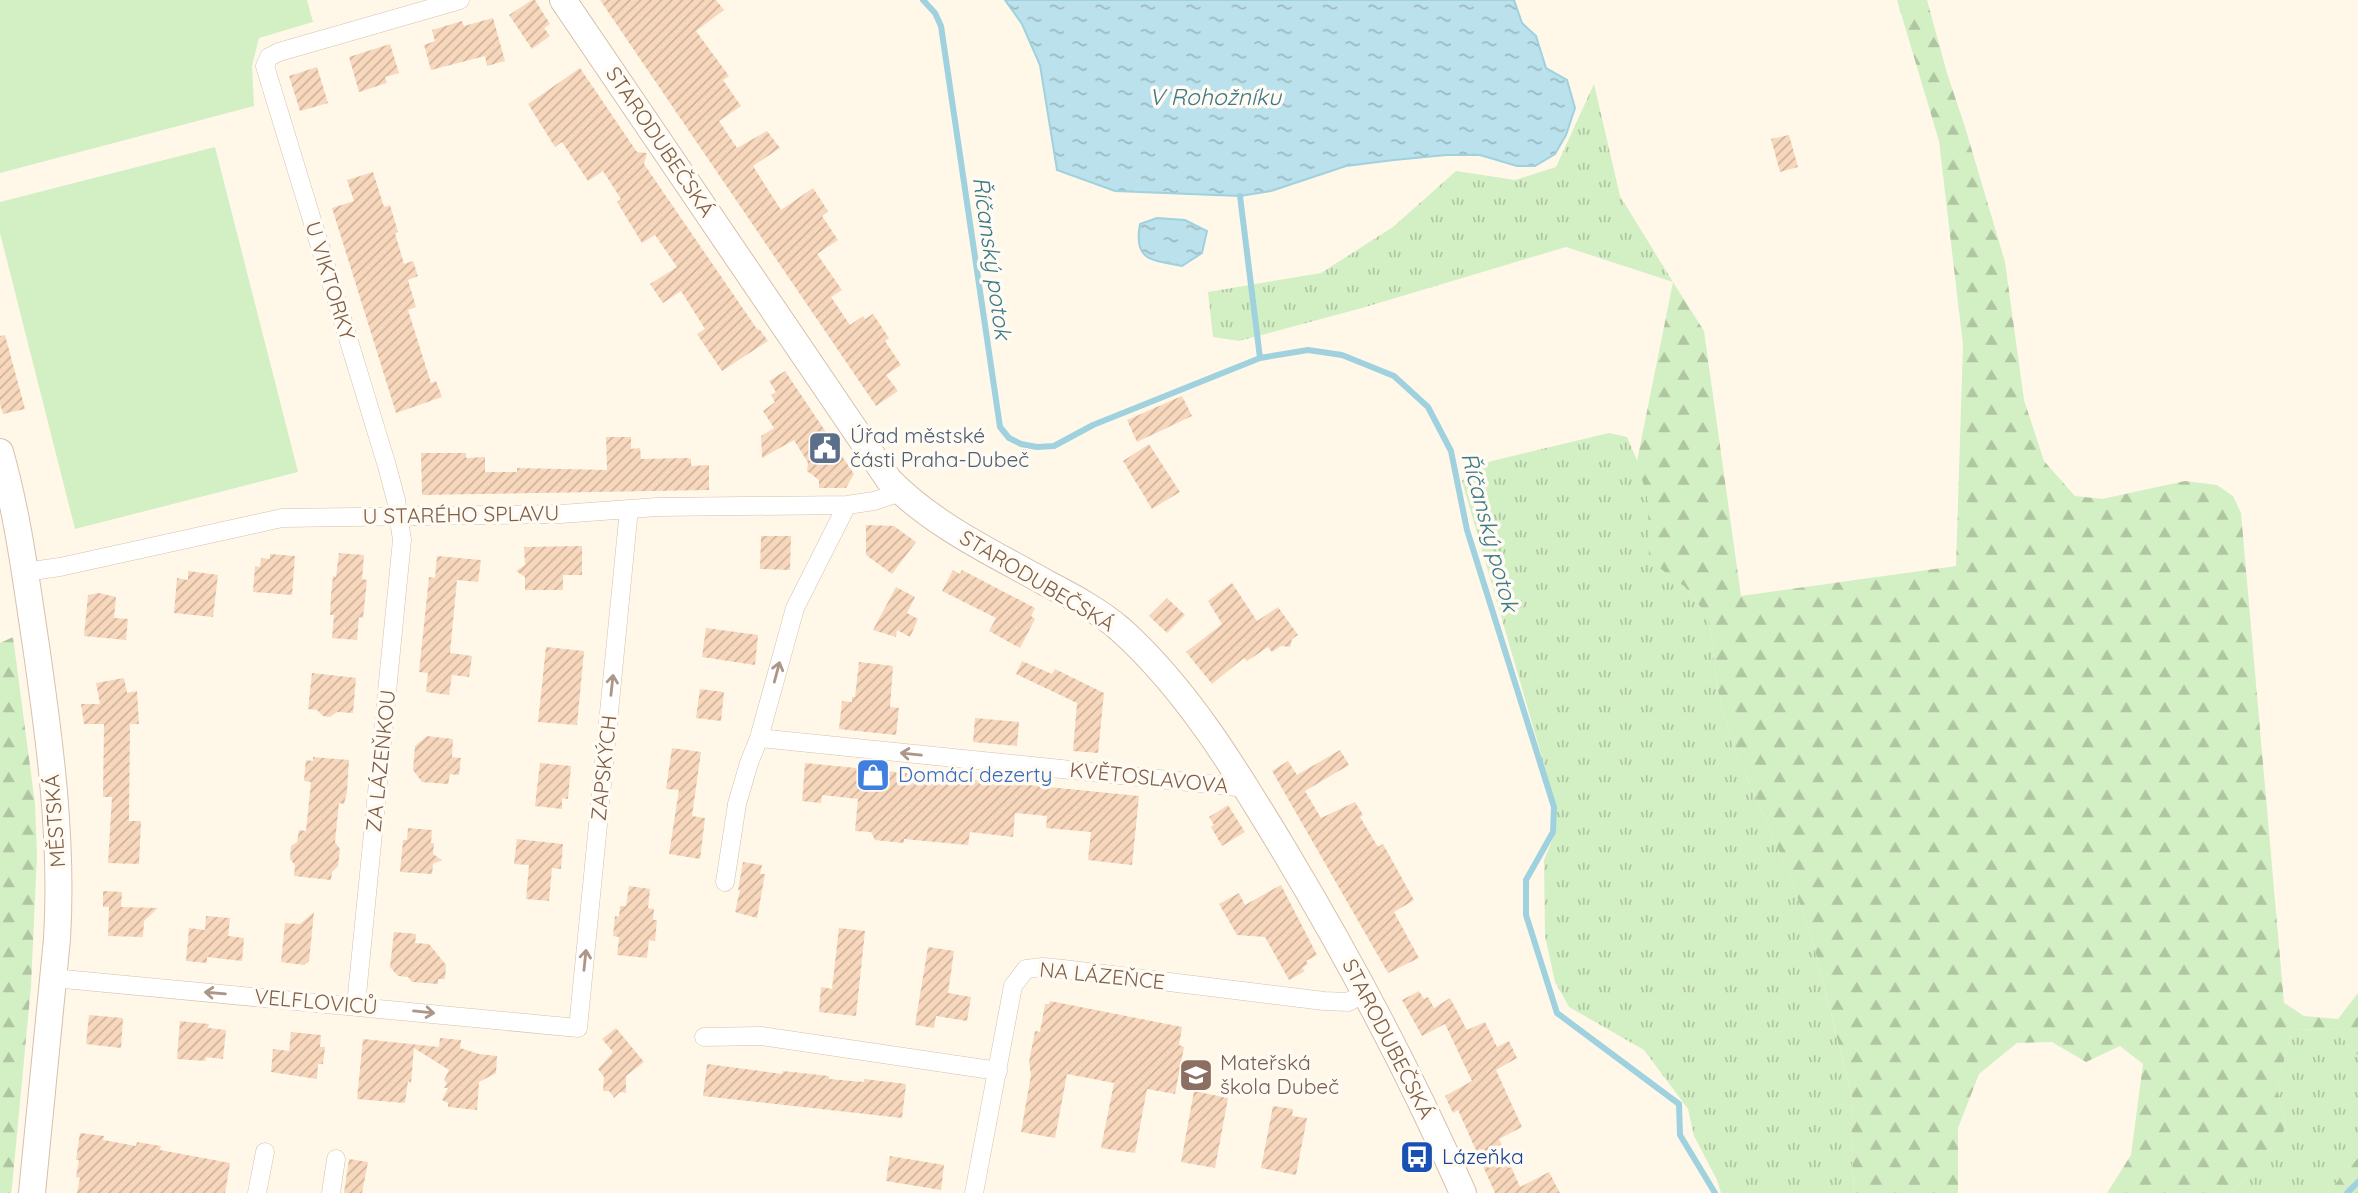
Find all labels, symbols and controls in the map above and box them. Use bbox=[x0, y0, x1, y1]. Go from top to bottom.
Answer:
street label: STARODUBEČSKÁ bbox=[601, 61, 721, 222]
water label: V Rohožníku bbox=[1149, 82, 1283, 111]
water label: Říčanský potok bbox=[967, 175, 1018, 343]
street label: U VIKTORKY bbox=[301, 218, 361, 343]
place label: Úřad městské části Praha-Dubeč bbox=[850, 422, 1029, 472]
public building icon: Úřad městské části Praha-Dubeč bbox=[806, 429, 844, 467]
water label: Říčanský potok bbox=[1455, 449, 1526, 616]
street label: U STARÉHO SPLAVU bbox=[362, 499, 560, 529]
street label: STARODUBEČSKÁ bbox=[955, 524, 1120, 637]
one-way arrow bbox=[772, 662, 785, 684]
one-way arrow bbox=[606, 674, 619, 696]
street label: ZA LÁZEŇKOU bbox=[360, 688, 400, 833]
street label: ZAPSKÝCH bbox=[585, 714, 621, 822]
one-way arrow bbox=[900, 747, 923, 760]
shop icon: Domácí dezerty bbox=[854, 756, 892, 794]
street label: KVĚTOSLAVOVA bbox=[1068, 756, 1230, 798]
place label: Domácí dezerty bbox=[898, 761, 1052, 787]
street label: MĚSTSKÁ bbox=[38, 774, 70, 869]
one-way arrow bbox=[579, 949, 592, 972]
street label: STARODUBEČSKÁ bbox=[1337, 954, 1440, 1123]
street label: NA LÁZEŇCE bbox=[1038, 956, 1166, 995]
street label: VELFLOVICŮ bbox=[253, 983, 379, 1019]
one-way arrow bbox=[204, 986, 227, 999]
one-way arrow bbox=[412, 1006, 435, 1019]
place label: Mateřská škola Dubeč bbox=[1220, 1049, 1339, 1099]
school or university icon: Mateřská škola Dubeč bbox=[1177, 1056, 1215, 1094]
bus stop icon: Lázeňka bbox=[1398, 1138, 1436, 1176]
place label: Lázeňka bbox=[1442, 1143, 1524, 1169]

